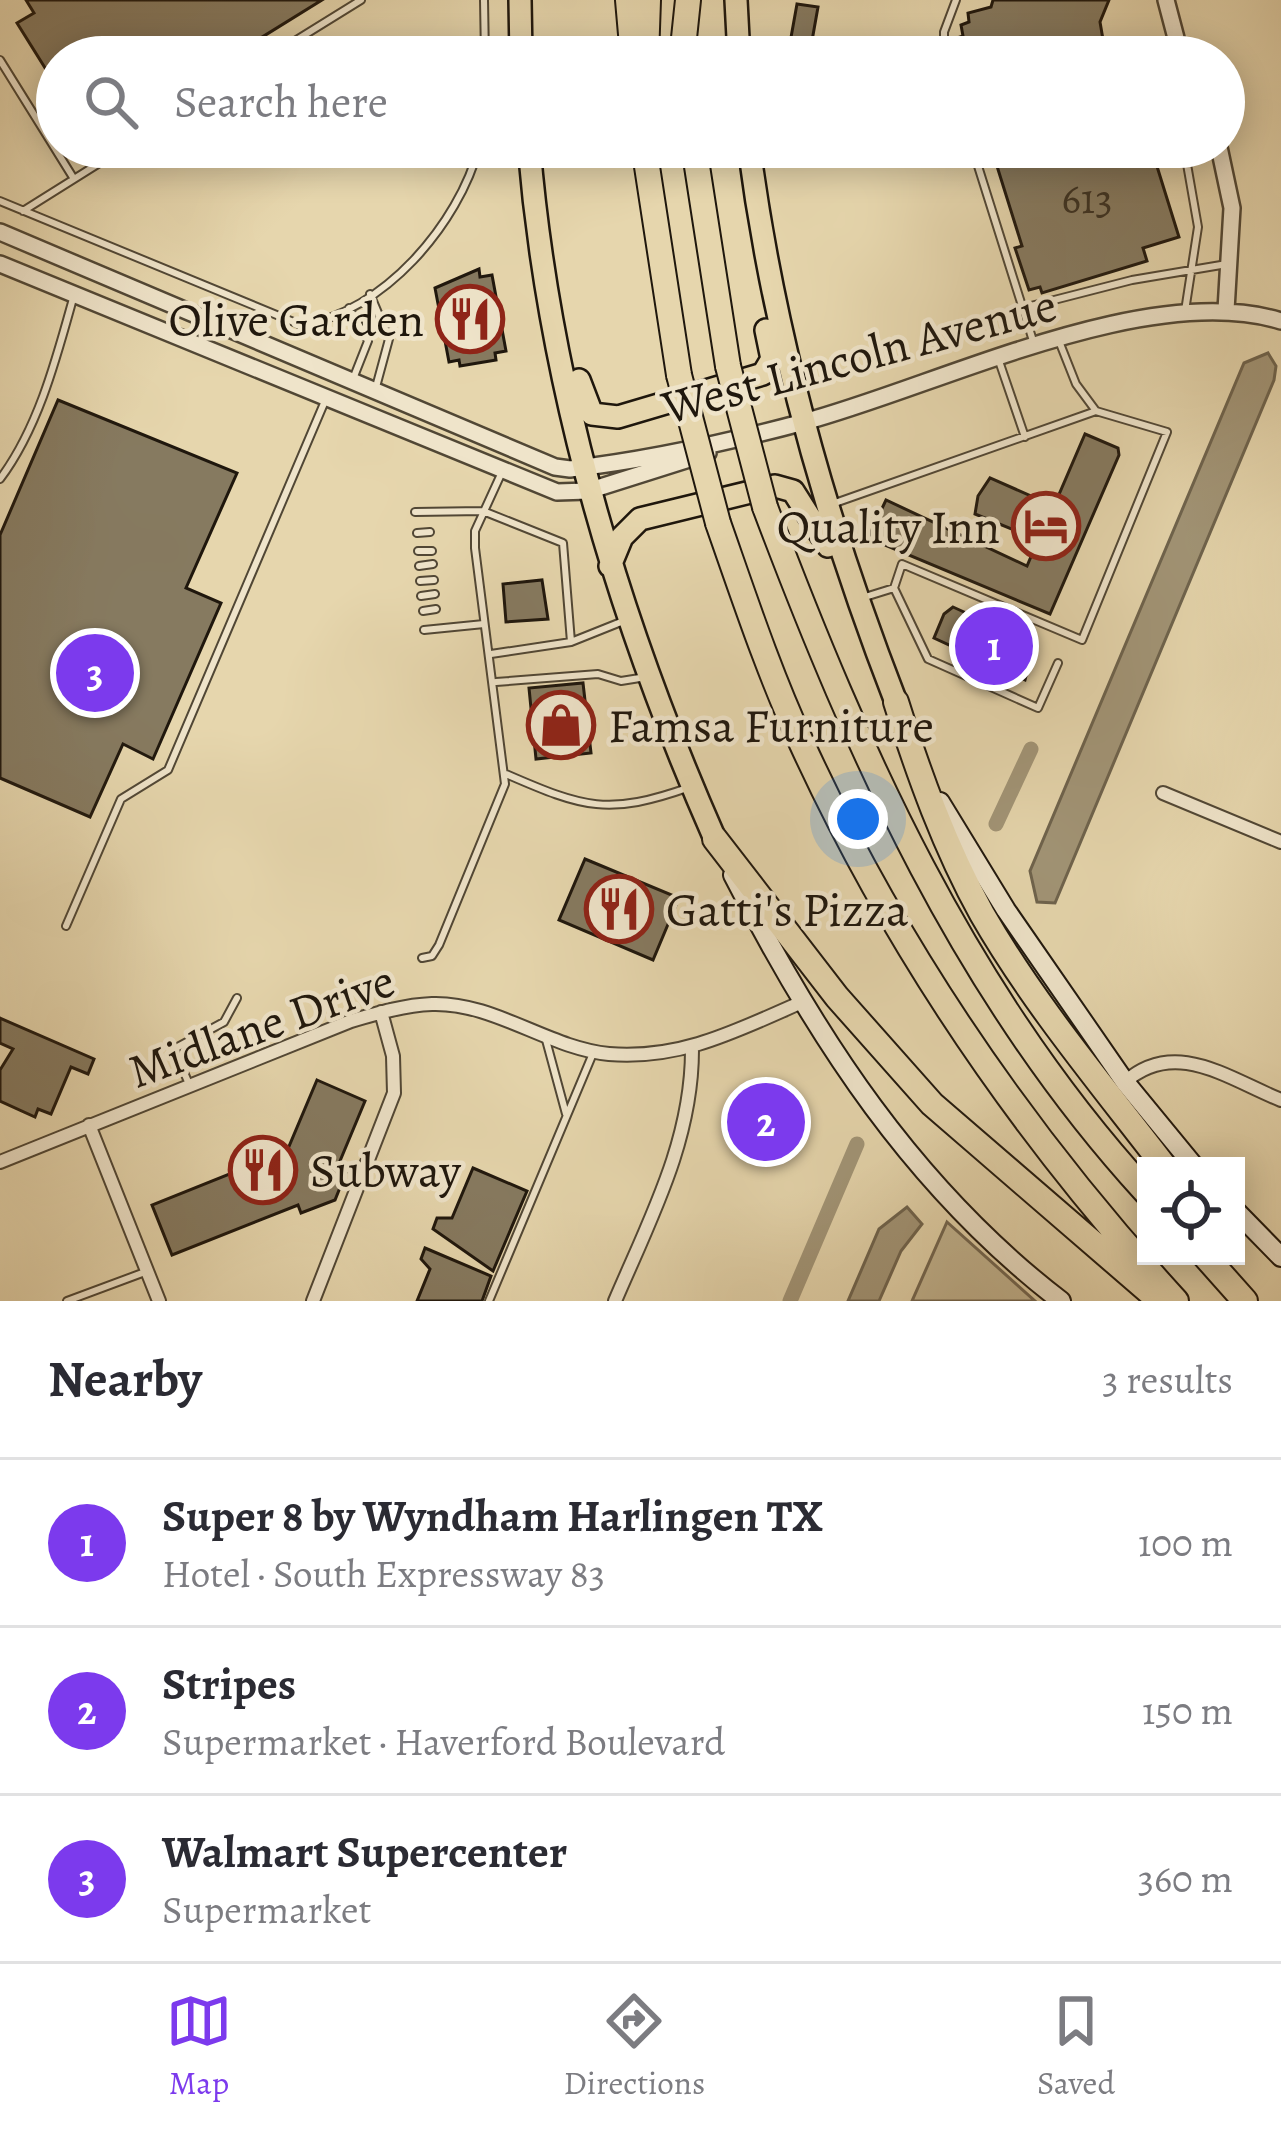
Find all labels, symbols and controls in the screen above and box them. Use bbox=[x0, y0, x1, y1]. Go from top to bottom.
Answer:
search box bbox=[36, 36, 1245, 168]
icon: search bbox=[78, 69, 144, 135]
text: Search here bbox=[174, 71, 388, 133]
house number: 613 bbox=[1061, 170, 1113, 227]
street label: West Lincoln Avenue bbox=[654, 272, 1064, 441]
restaurant icon: Olive Garden bbox=[435, 284, 505, 354]
place label: Olive Garden bbox=[169, 287, 424, 353]
hotel icon: Quality Inn bbox=[1011, 491, 1081, 561]
place label: Quality Inn bbox=[777, 494, 1000, 560]
pin: 1 bbox=[955, 601, 1033, 691]
pin: 3 bbox=[56, 628, 134, 718]
shop icon: Famsa Furniture bbox=[526, 690, 596, 760]
place label: Famsa Furniture bbox=[608, 693, 934, 759]
your location bbox=[828, 789, 888, 849]
restaurant icon: Gatti's Pizza bbox=[584, 874, 654, 944]
place label: Gatti's Pizza bbox=[666, 877, 909, 943]
street label: Midlane Drive bbox=[119, 947, 404, 1105]
pin: 2 bbox=[727, 1077, 805, 1167]
restaurant icon: Subway bbox=[228, 1135, 298, 1205]
place label: Subway bbox=[310, 1138, 462, 1204]
map controls bbox=[1137, 1157, 1245, 1265]
button: locate bbox=[1137, 1157, 1245, 1265]
text: Nearby bbox=[48, 1344, 202, 1414]
text: 3 results bbox=[1102, 1353, 1233, 1406]
text: Super 8 by Wyndham Harlingen TX bbox=[162, 1485, 823, 1547]
text: 1 bbox=[80, 1516, 94, 1569]
text: 100 m bbox=[1138, 1516, 1233, 1569]
text: Hotel · South Expressway 83 bbox=[162, 1547, 605, 1600]
text: Stripes bbox=[162, 1653, 296, 1715]
text: 2 bbox=[78, 1684, 96, 1737]
text: 150 m bbox=[1142, 1684, 1233, 1737]
text: Supermarket · Haverford Boulevard bbox=[162, 1715, 725, 1768]
text: Walmart Supercenter bbox=[162, 1821, 567, 1883]
text: 3 bbox=[79, 1852, 95, 1905]
text: 360 m bbox=[1138, 1852, 1233, 1905]
text: Supermarket bbox=[162, 1883, 371, 1936]
tab: Map bbox=[166, 1988, 232, 2105]
tab: Directions bbox=[564, 1988, 705, 2105]
tab: Saved bbox=[1037, 1988, 1115, 2105]

